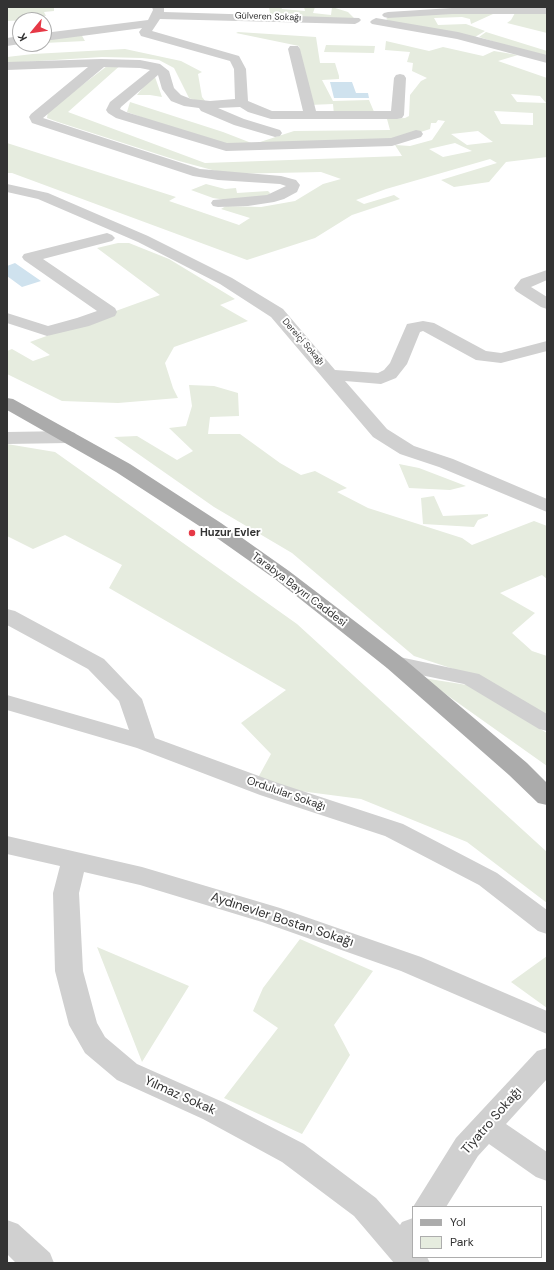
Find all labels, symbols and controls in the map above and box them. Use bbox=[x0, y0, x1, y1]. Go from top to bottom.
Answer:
street label: Gülveren Sokağı bbox=[235, 10, 301, 24]
north arrow bbox=[12, 12, 52, 52]
text: K bbox=[15, 31, 30, 44]
street label: Dereiçi Sokağı bbox=[280, 316, 326, 368]
place label: Huzur Evler bbox=[200, 526, 261, 540]
marker: Huzur Evler bbox=[187, 528, 197, 538]
street label: Tarabya Bayırı Caddesi bbox=[249, 550, 349, 630]
street label: Ordulular Sokağı bbox=[245, 774, 327, 814]
street label: Aydınevler Bostan Sokağı bbox=[209, 890, 355, 950]
street label: Yılmaz Sokak bbox=[142, 1073, 218, 1119]
street label: Tiyatro Sokağı bbox=[459, 1084, 525, 1158]
legend bbox=[412, 1206, 542, 1258]
text: Yol bbox=[450, 1214, 466, 1230]
text: Park bbox=[450, 1234, 474, 1250]

